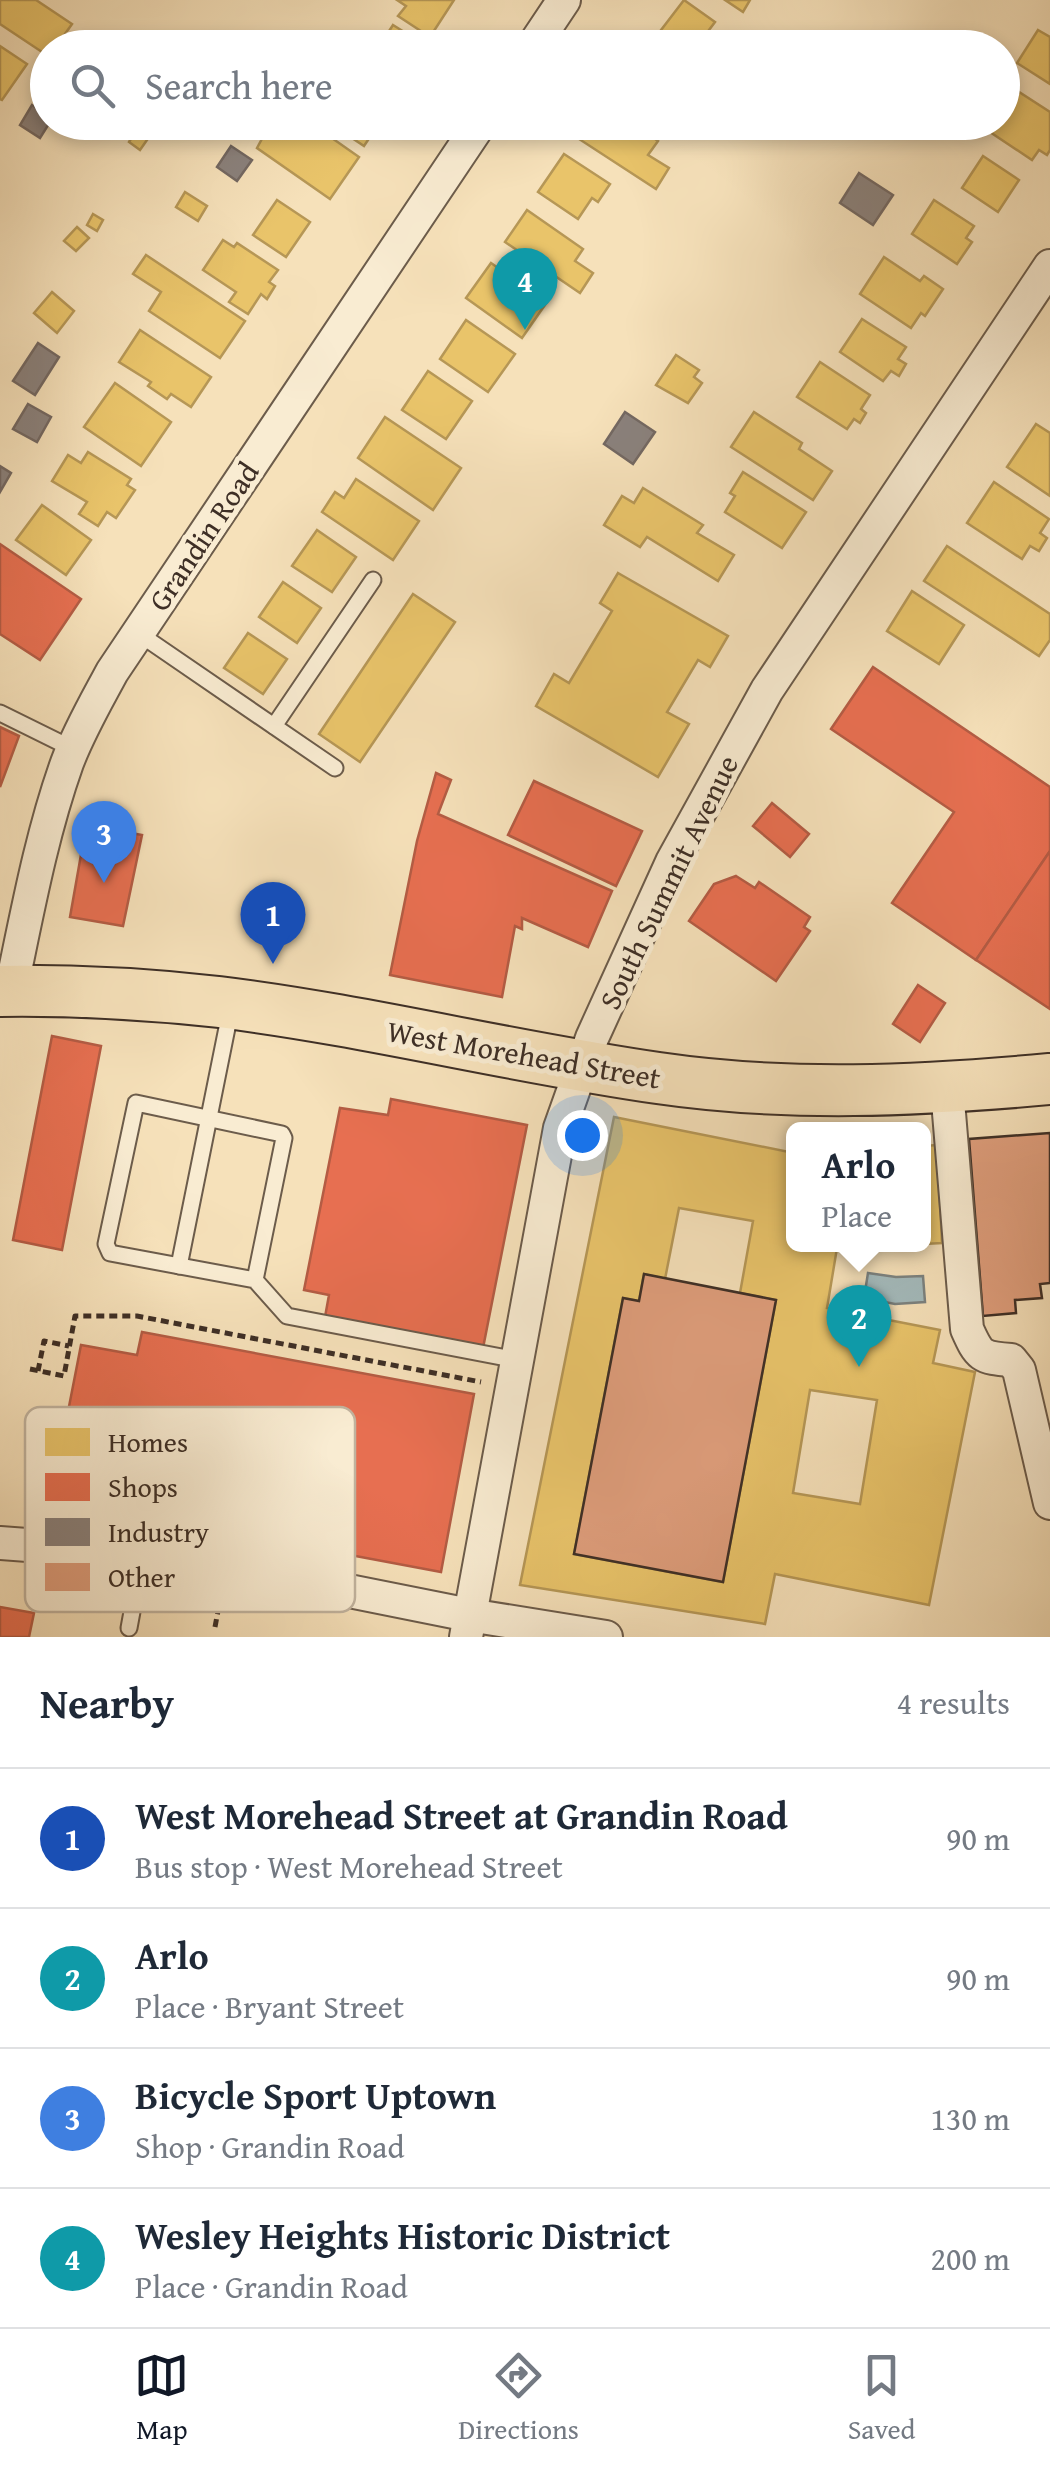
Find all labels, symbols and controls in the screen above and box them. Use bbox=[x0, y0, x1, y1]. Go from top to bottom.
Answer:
search box bbox=[30, 30, 1020, 140]
text: Search here bbox=[145, 57, 333, 113]
icon: search bbox=[65, 58, 120, 113]
pin: 4 bbox=[492, 248, 558, 330]
street label: Grandin Road bbox=[137, 453, 269, 619]
street label: South Summit Avenue bbox=[587, 747, 749, 1017]
pin: 3 bbox=[72, 800, 136, 883]
pin: 1 bbox=[240, 882, 306, 964]
street label: West Morehead Street bbox=[384, 1008, 665, 1100]
your location bbox=[557, 1110, 608, 1161]
popup bbox=[786, 1122, 931, 1252]
text: Arlo bbox=[822, 1136, 895, 1192]
text: Place bbox=[822, 1192, 892, 1239]
pin: 2 bbox=[826, 1284, 892, 1367]
legend bbox=[25, 1407, 355, 1612]
text: Homes bbox=[108, 1421, 188, 1462]
text: Shops bbox=[108, 1466, 178, 1507]
text: Industry bbox=[108, 1511, 209, 1552]
text: Other bbox=[108, 1556, 176, 1597]
text: Nearby bbox=[40, 1672, 174, 1733]
text: 4 results bbox=[897, 1679, 1010, 1726]
text: West Morehead Street at Grandin Road bbox=[135, 1787, 788, 1843]
text: 1 bbox=[64, 1815, 81, 1862]
text: 90 m bbox=[946, 1815, 1010, 1862]
text: Bus stop · West Morehead Street bbox=[135, 1843, 563, 1890]
text: Arlo bbox=[135, 1927, 209, 1983]
text: 2 bbox=[64, 1955, 81, 2002]
text: 90 m bbox=[946, 1955, 1010, 2002]
text: Place · Bryant Street bbox=[135, 1983, 404, 2030]
text: Bicycle Sport Uptown bbox=[135, 2067, 496, 2123]
text: 3 bbox=[64, 2095, 81, 2142]
text: 130 m bbox=[931, 2095, 1010, 2142]
text: Shop · Grandin Road bbox=[135, 2123, 404, 2170]
text: Wesley Heights Historic District bbox=[135, 2207, 670, 2263]
text: 4 bbox=[64, 2235, 81, 2282]
text: 200 m bbox=[931, 2235, 1010, 2282]
text: Place · Grandin Road bbox=[135, 2263, 408, 2310]
tab: Map bbox=[134, 2348, 189, 2449]
tab: Directions bbox=[458, 2348, 579, 2449]
tab: Saved bbox=[848, 2348, 916, 2449]

